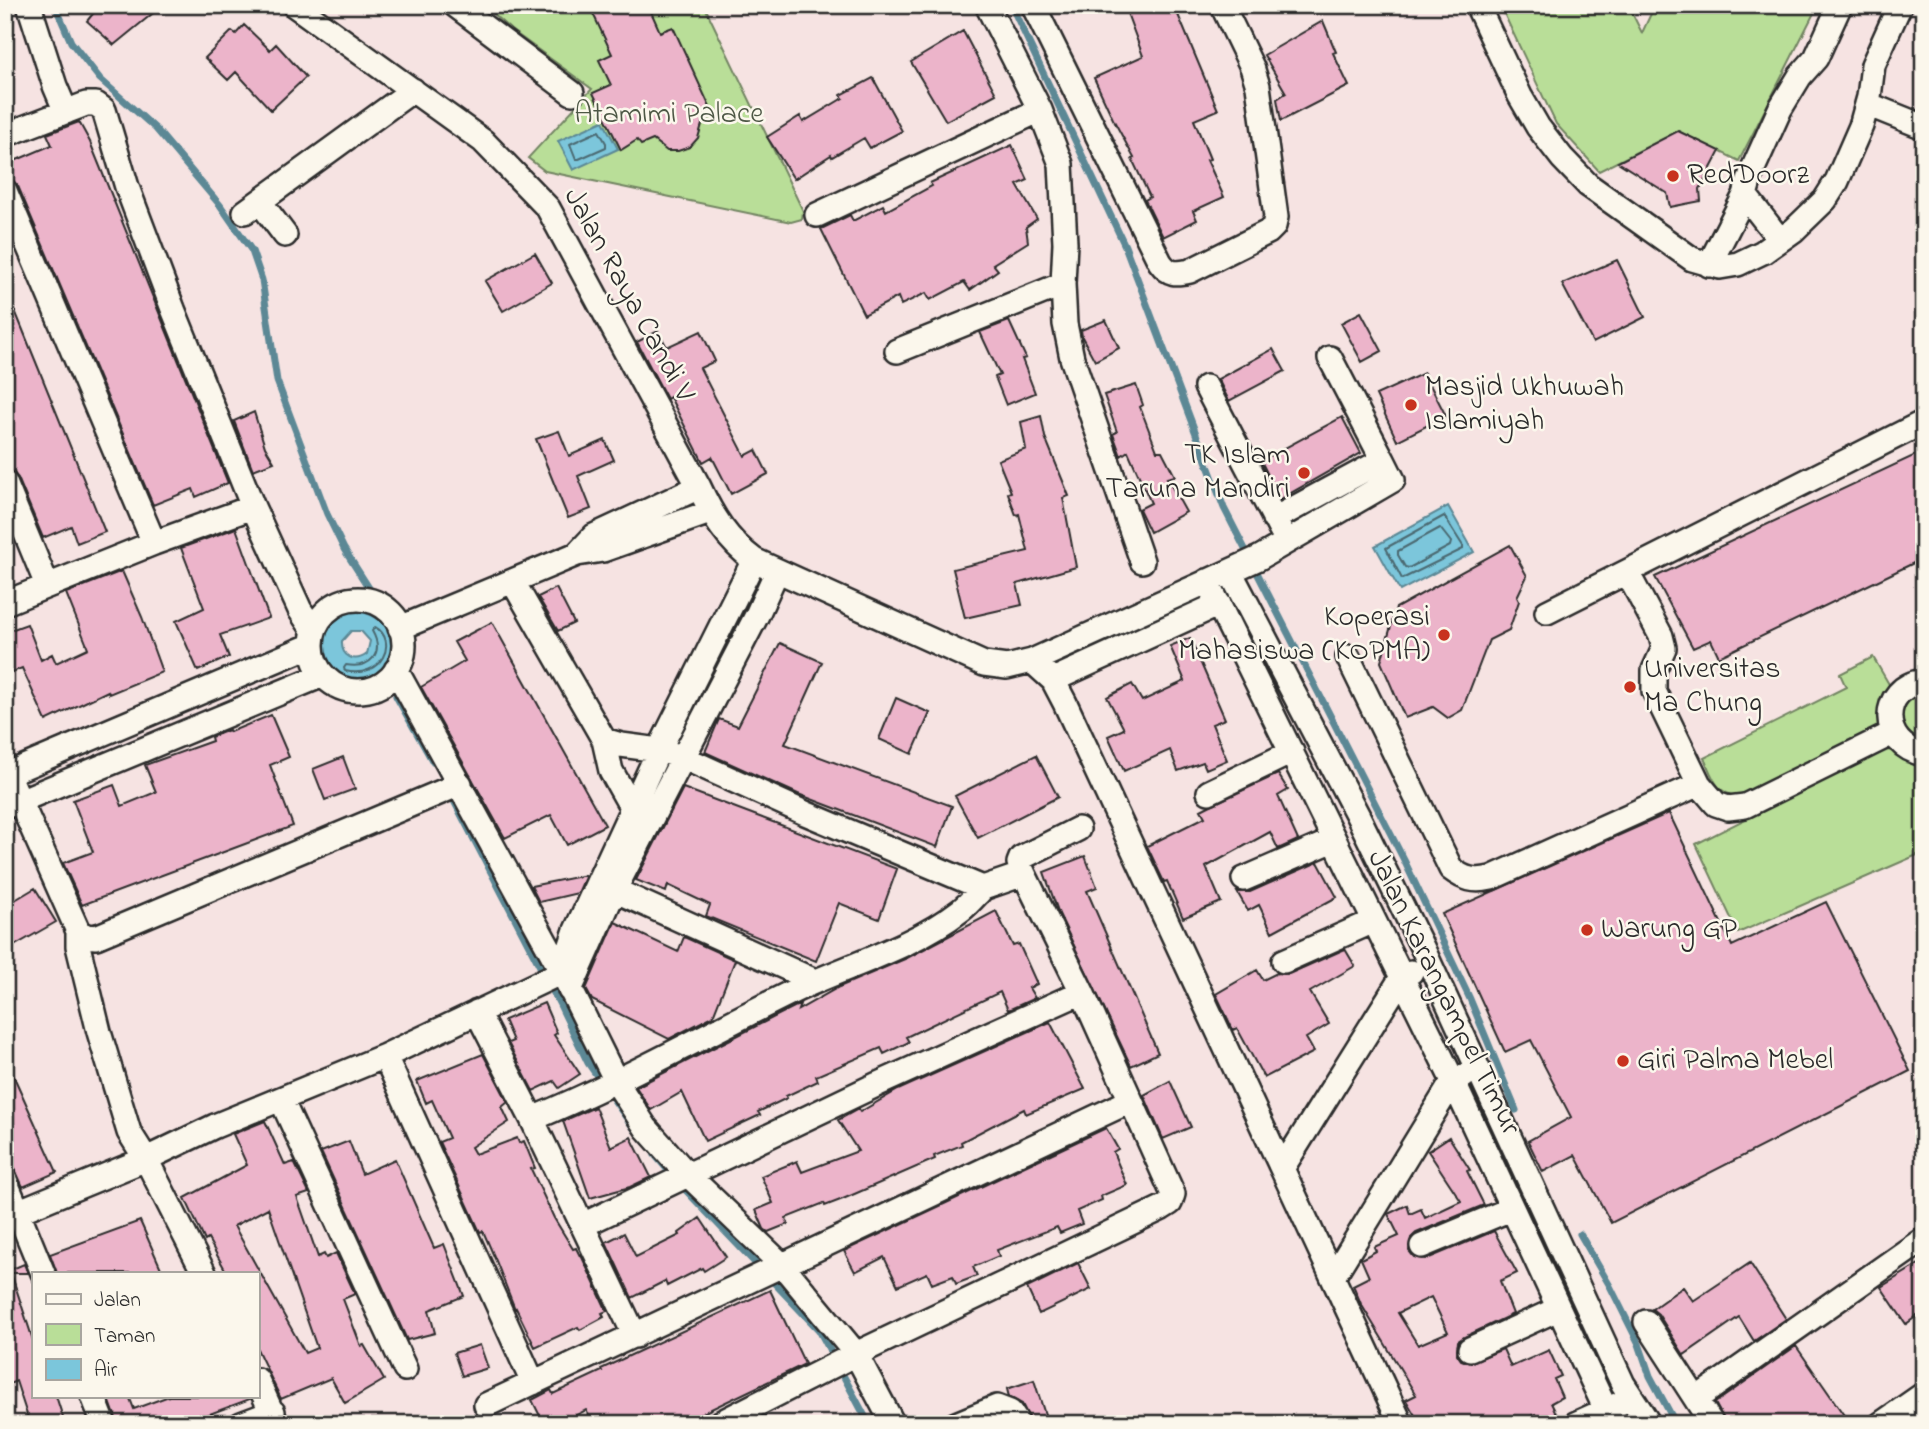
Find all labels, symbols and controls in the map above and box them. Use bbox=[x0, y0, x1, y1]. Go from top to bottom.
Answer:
park label: Atamimi Palace bbox=[574, 93, 764, 137]
place label: RedDoorz bbox=[1687, 154, 1809, 198]
marker: RedDoorz bbox=[1665, 168, 1681, 184]
street label: Jalan Raya Candi V bbox=[551, 180, 706, 411]
place label: Masjid Ukhuwah Islamiyah bbox=[1425, 366, 1624, 444]
marker: Masjid Ukhuwah Islamiyah bbox=[1403, 397, 1419, 413]
place label: TK Islam Taruna Mandiri bbox=[1106, 434, 1290, 512]
marker: TK Islam Taruna Mandiri bbox=[1296, 465, 1312, 481]
place label: Koperasi Mahasiswa (KOPMA) bbox=[1178, 596, 1430, 674]
marker: Koperasi Mahasiswa (KOPMA) bbox=[1436, 627, 1452, 643]
place label: Universitas Ma Chung bbox=[1644, 648, 1781, 726]
marker: Universitas Ma Chung bbox=[1622, 679, 1638, 695]
street label: Jalan Karangampel Timur bbox=[1355, 843, 1532, 1144]
place label: Warung GP bbox=[1601, 908, 1737, 952]
marker: Warung GP bbox=[1579, 922, 1595, 938]
place label: Giri Palma Mebel bbox=[1637, 1039, 1833, 1083]
marker: Giri Palma Mebel bbox=[1615, 1053, 1631, 1069]
legend bbox=[32, 1272, 259, 1398]
text: Jalan bbox=[94, 1286, 141, 1316]
text: Taman bbox=[94, 1322, 155, 1352]
text: Air bbox=[94, 1356, 118, 1386]

